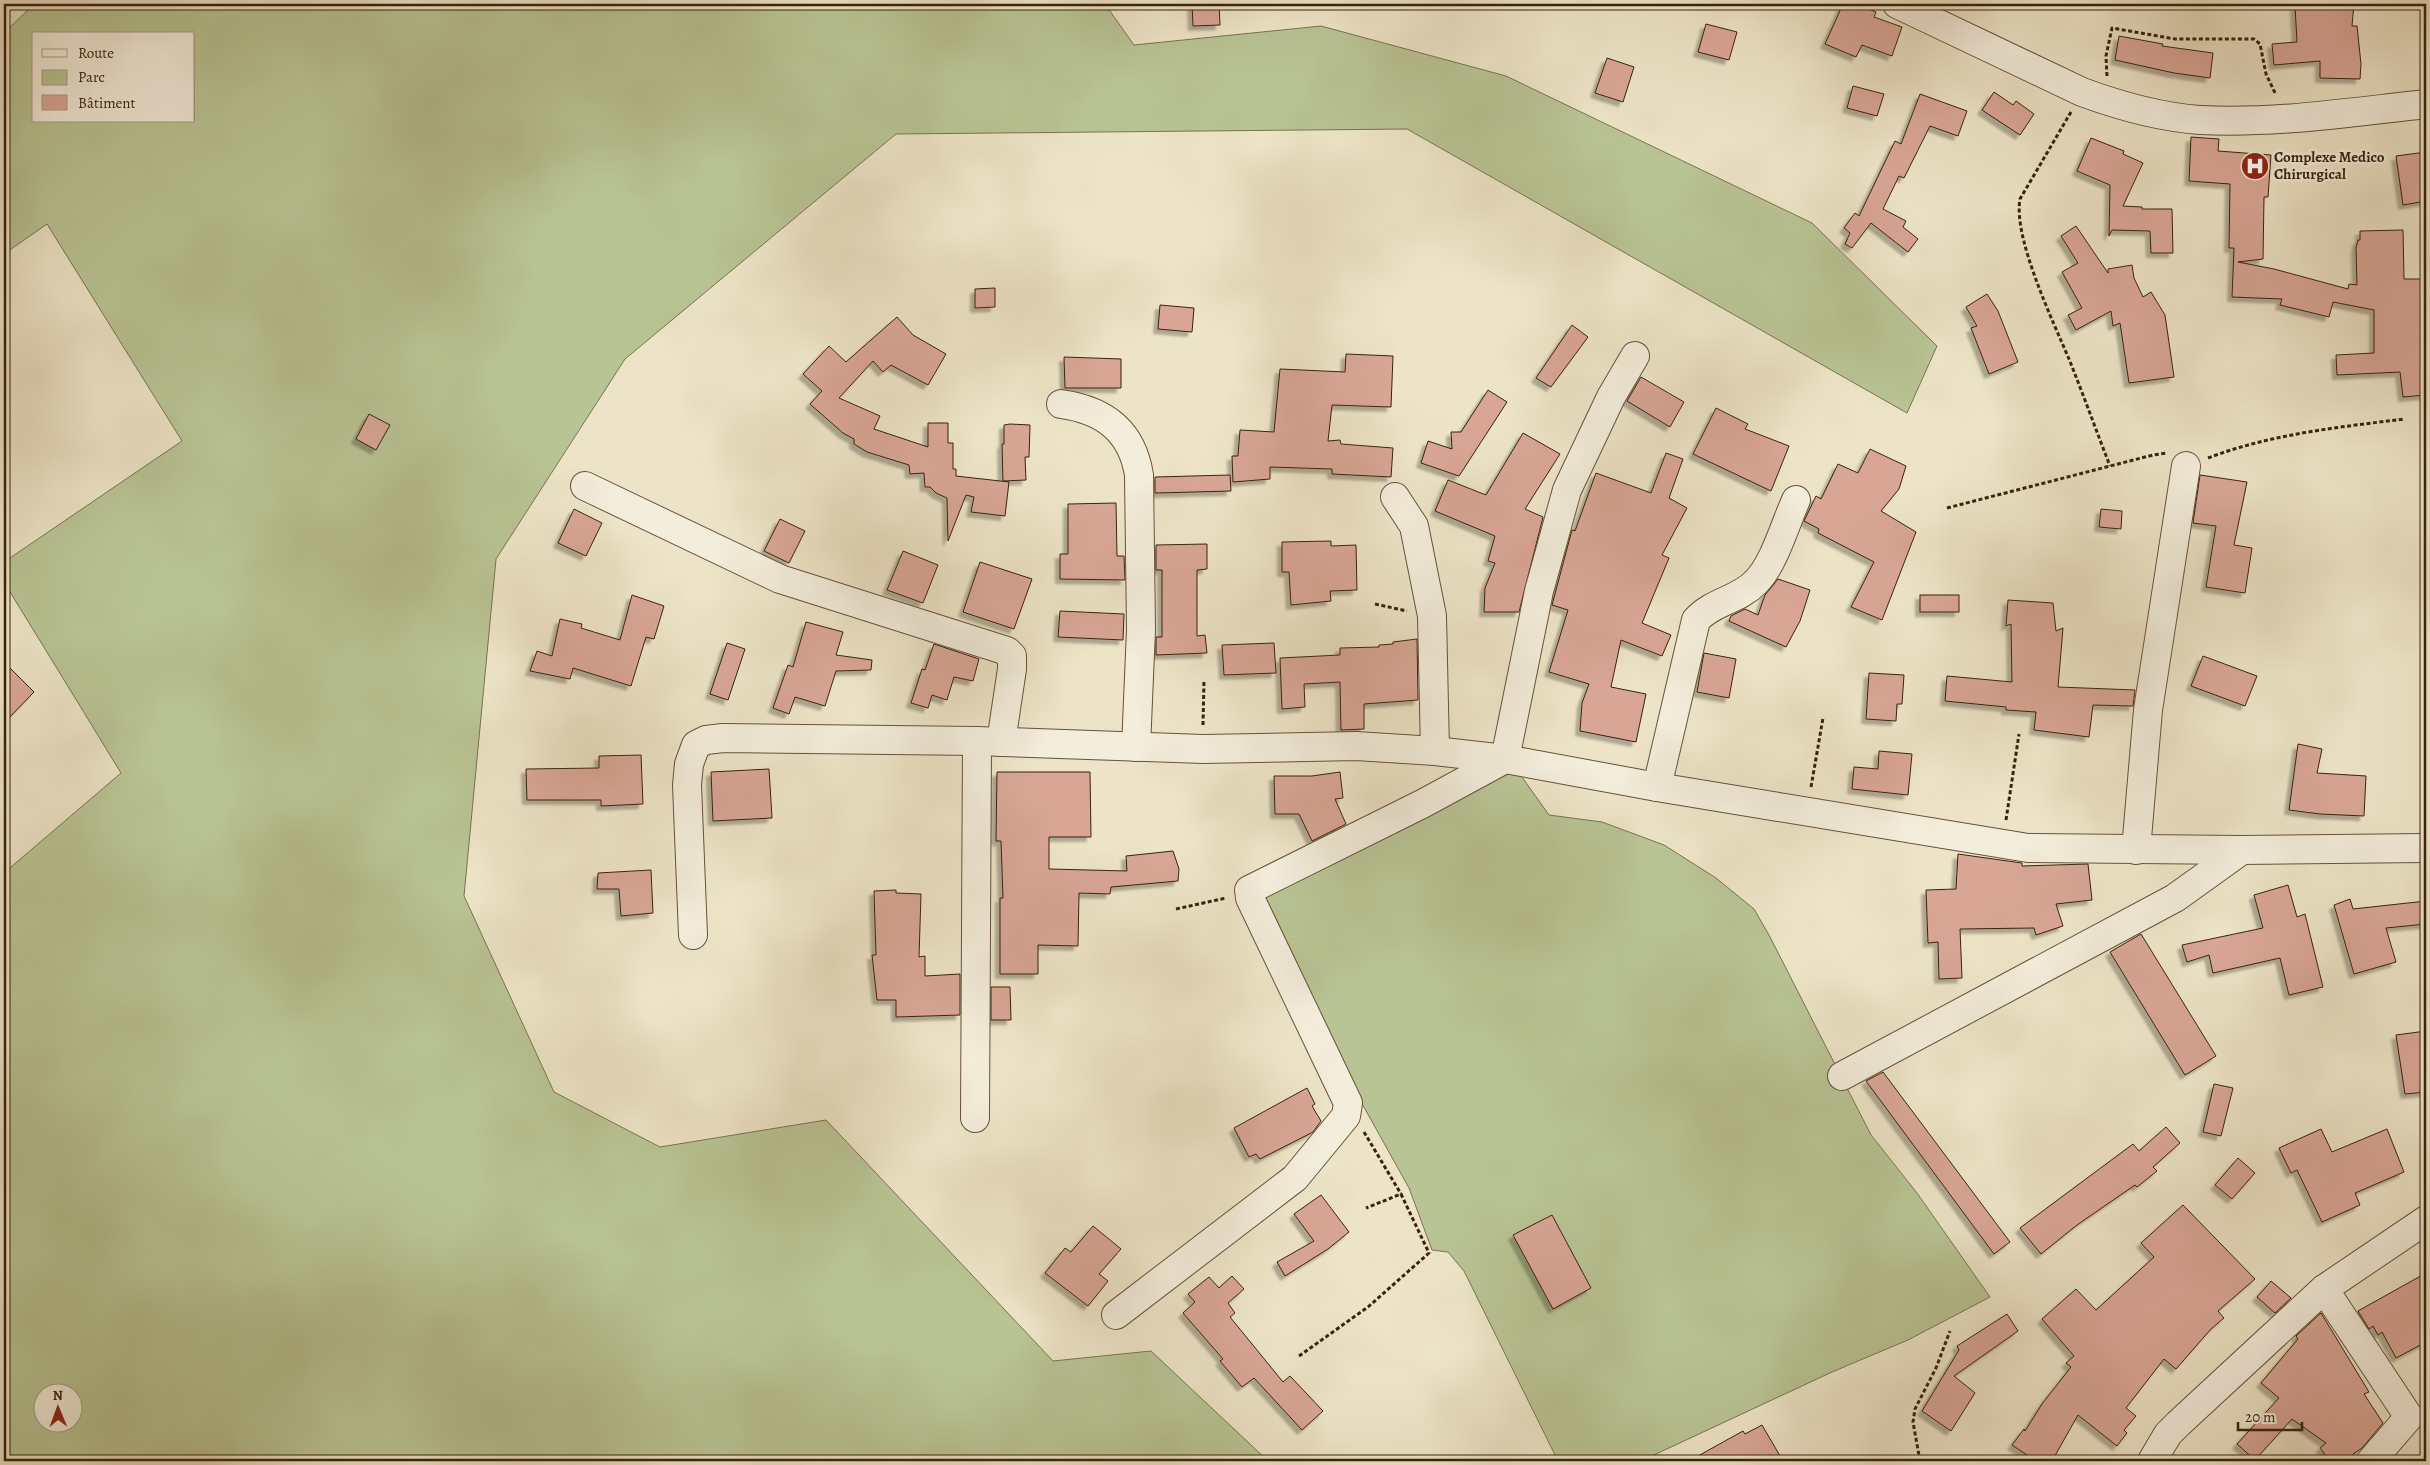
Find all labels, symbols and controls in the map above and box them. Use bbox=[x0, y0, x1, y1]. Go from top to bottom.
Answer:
legend bbox=[32, 32, 195, 122]
text: Route bbox=[78, 43, 114, 63]
text: Parc bbox=[78, 67, 105, 87]
text: Bâtiment bbox=[78, 93, 136, 113]
place label: Complexe Medico Chirurgical bbox=[2274, 147, 2385, 184]
hospital icon: Complexe Medico Chirurgical bbox=[2240, 151, 2270, 181]
north arrow bbox=[32, 1382, 82, 1432]
text: N bbox=[53, 1386, 63, 1405]
scale bar bbox=[2238, 1400, 2301, 1432]
text: 20 m bbox=[2245, 1407, 2276, 1427]

